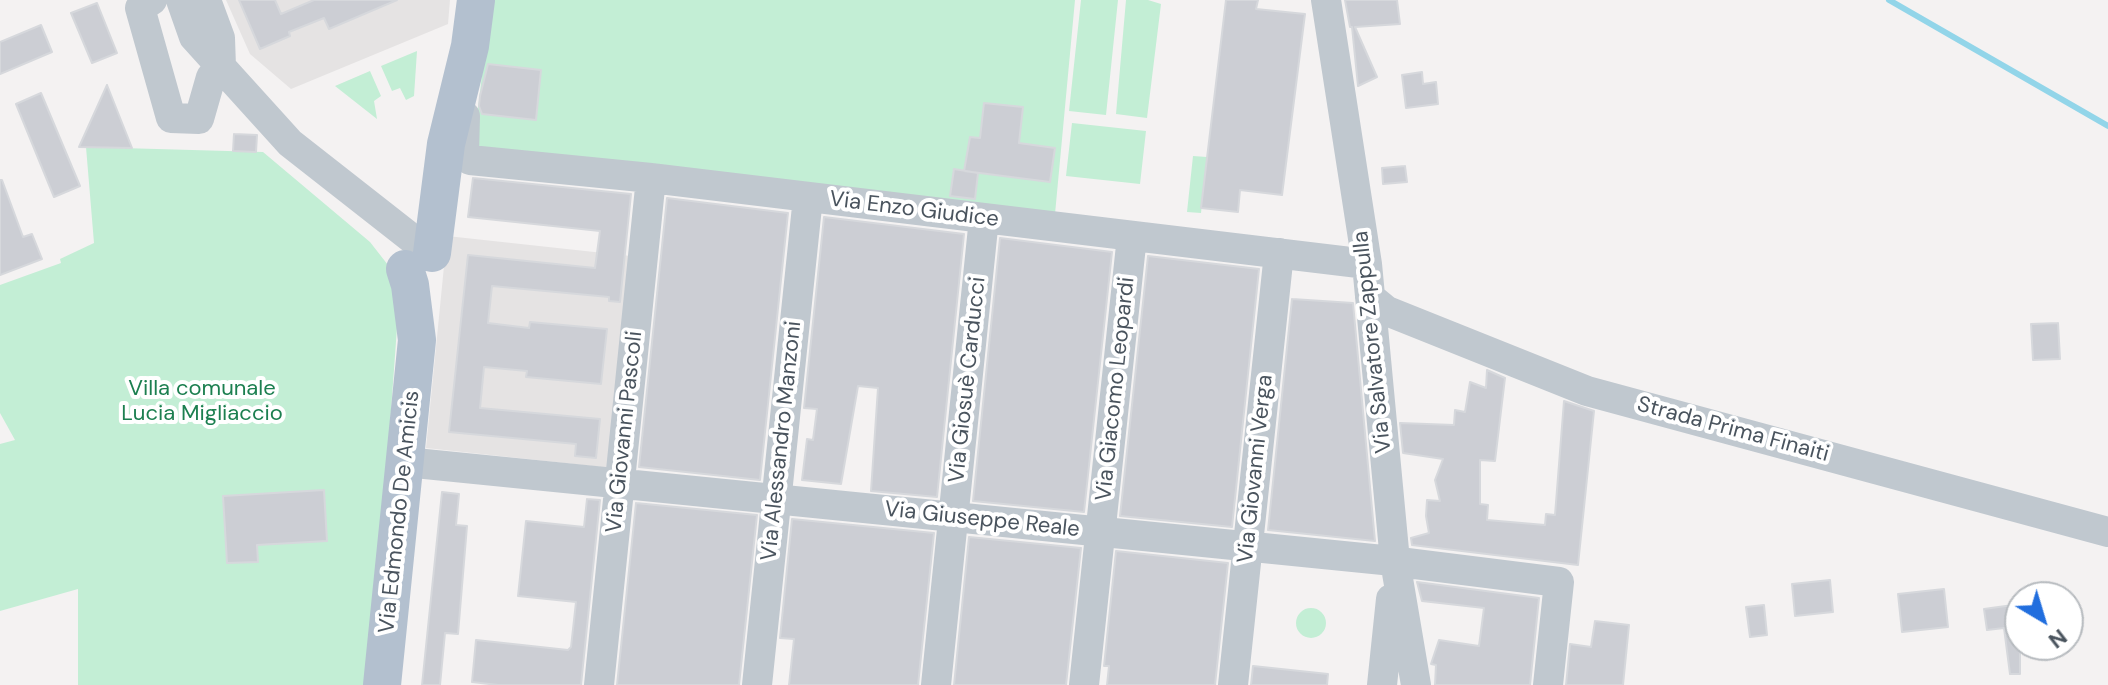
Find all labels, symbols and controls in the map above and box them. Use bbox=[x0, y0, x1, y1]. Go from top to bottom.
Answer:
street label: Via Enzo Giudice bbox=[828, 187, 1000, 233]
street label: Via Salvatore Zappulla bbox=[1348, 230, 1398, 454]
street label: Via Giosuè Carducci bbox=[944, 276, 992, 484]
street label: Via Giacomo Leopardi bbox=[1091, 276, 1141, 502]
street label: Via Alessandro Manzoni bbox=[756, 320, 808, 562]
street label: Via Giovanni Pascoli bbox=[601, 330, 649, 534]
street label: Via Giovanni Verga bbox=[1233, 373, 1279, 565]
park label: Villa comunale Lucia Migliaccio bbox=[121, 376, 283, 428]
street label: Via Edmondo De Amicis bbox=[374, 389, 426, 635]
street label: Strada Prima Finaiti bbox=[1634, 392, 1832, 468]
street label: Via Giuseppe Reale bbox=[883, 497, 1081, 543]
north arrow bbox=[2004, 581, 2084, 661]
text: N bbox=[2043, 622, 2073, 655]

